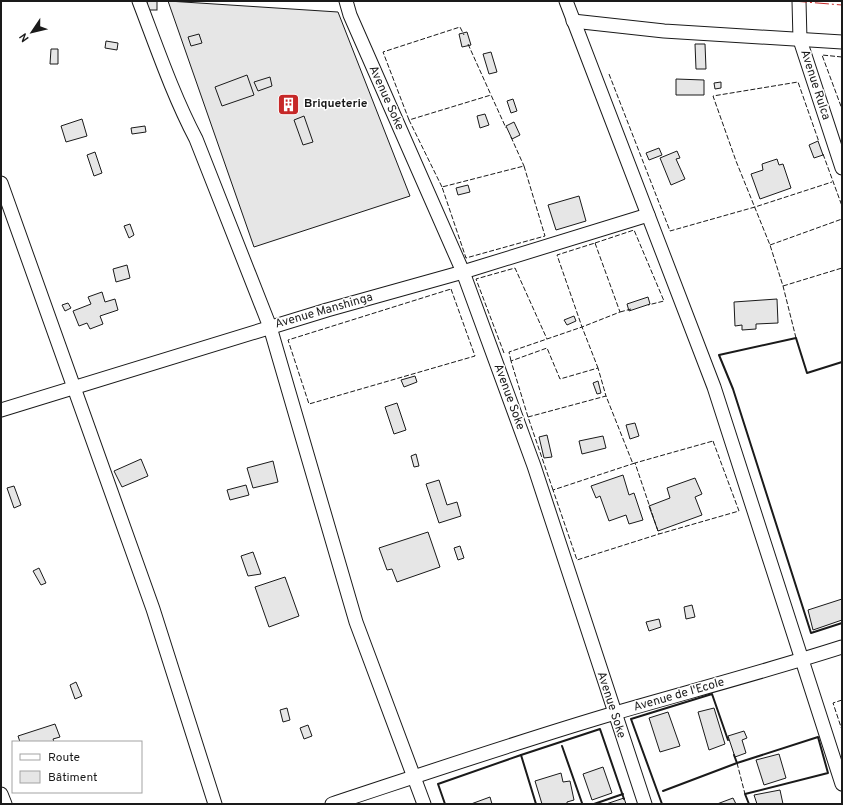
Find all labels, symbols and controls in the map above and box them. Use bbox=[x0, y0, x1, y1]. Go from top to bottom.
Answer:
north arrow bbox=[12, 12, 52, 52]
text: N bbox=[17, 30, 33, 44]
street label: Avenue Rulca bbox=[796, 48, 834, 122]
street label: Avenue Soke bbox=[365, 63, 407, 133]
building icon: Briqueterie bbox=[276, 91, 302, 117]
place label: Briqueterie bbox=[304, 96, 368, 112]
street label: Avenue Manshinga bbox=[273, 289, 375, 333]
street label: Avenue Soke bbox=[490, 362, 528, 432]
street label: Avenue Soke bbox=[593, 670, 629, 740]
street label: Avenue de l'Ecole bbox=[632, 674, 726, 716]
legend bbox=[12, 741, 142, 793]
text: Route bbox=[48, 750, 80, 766]
text: Bâtiment bbox=[48, 770, 98, 786]

